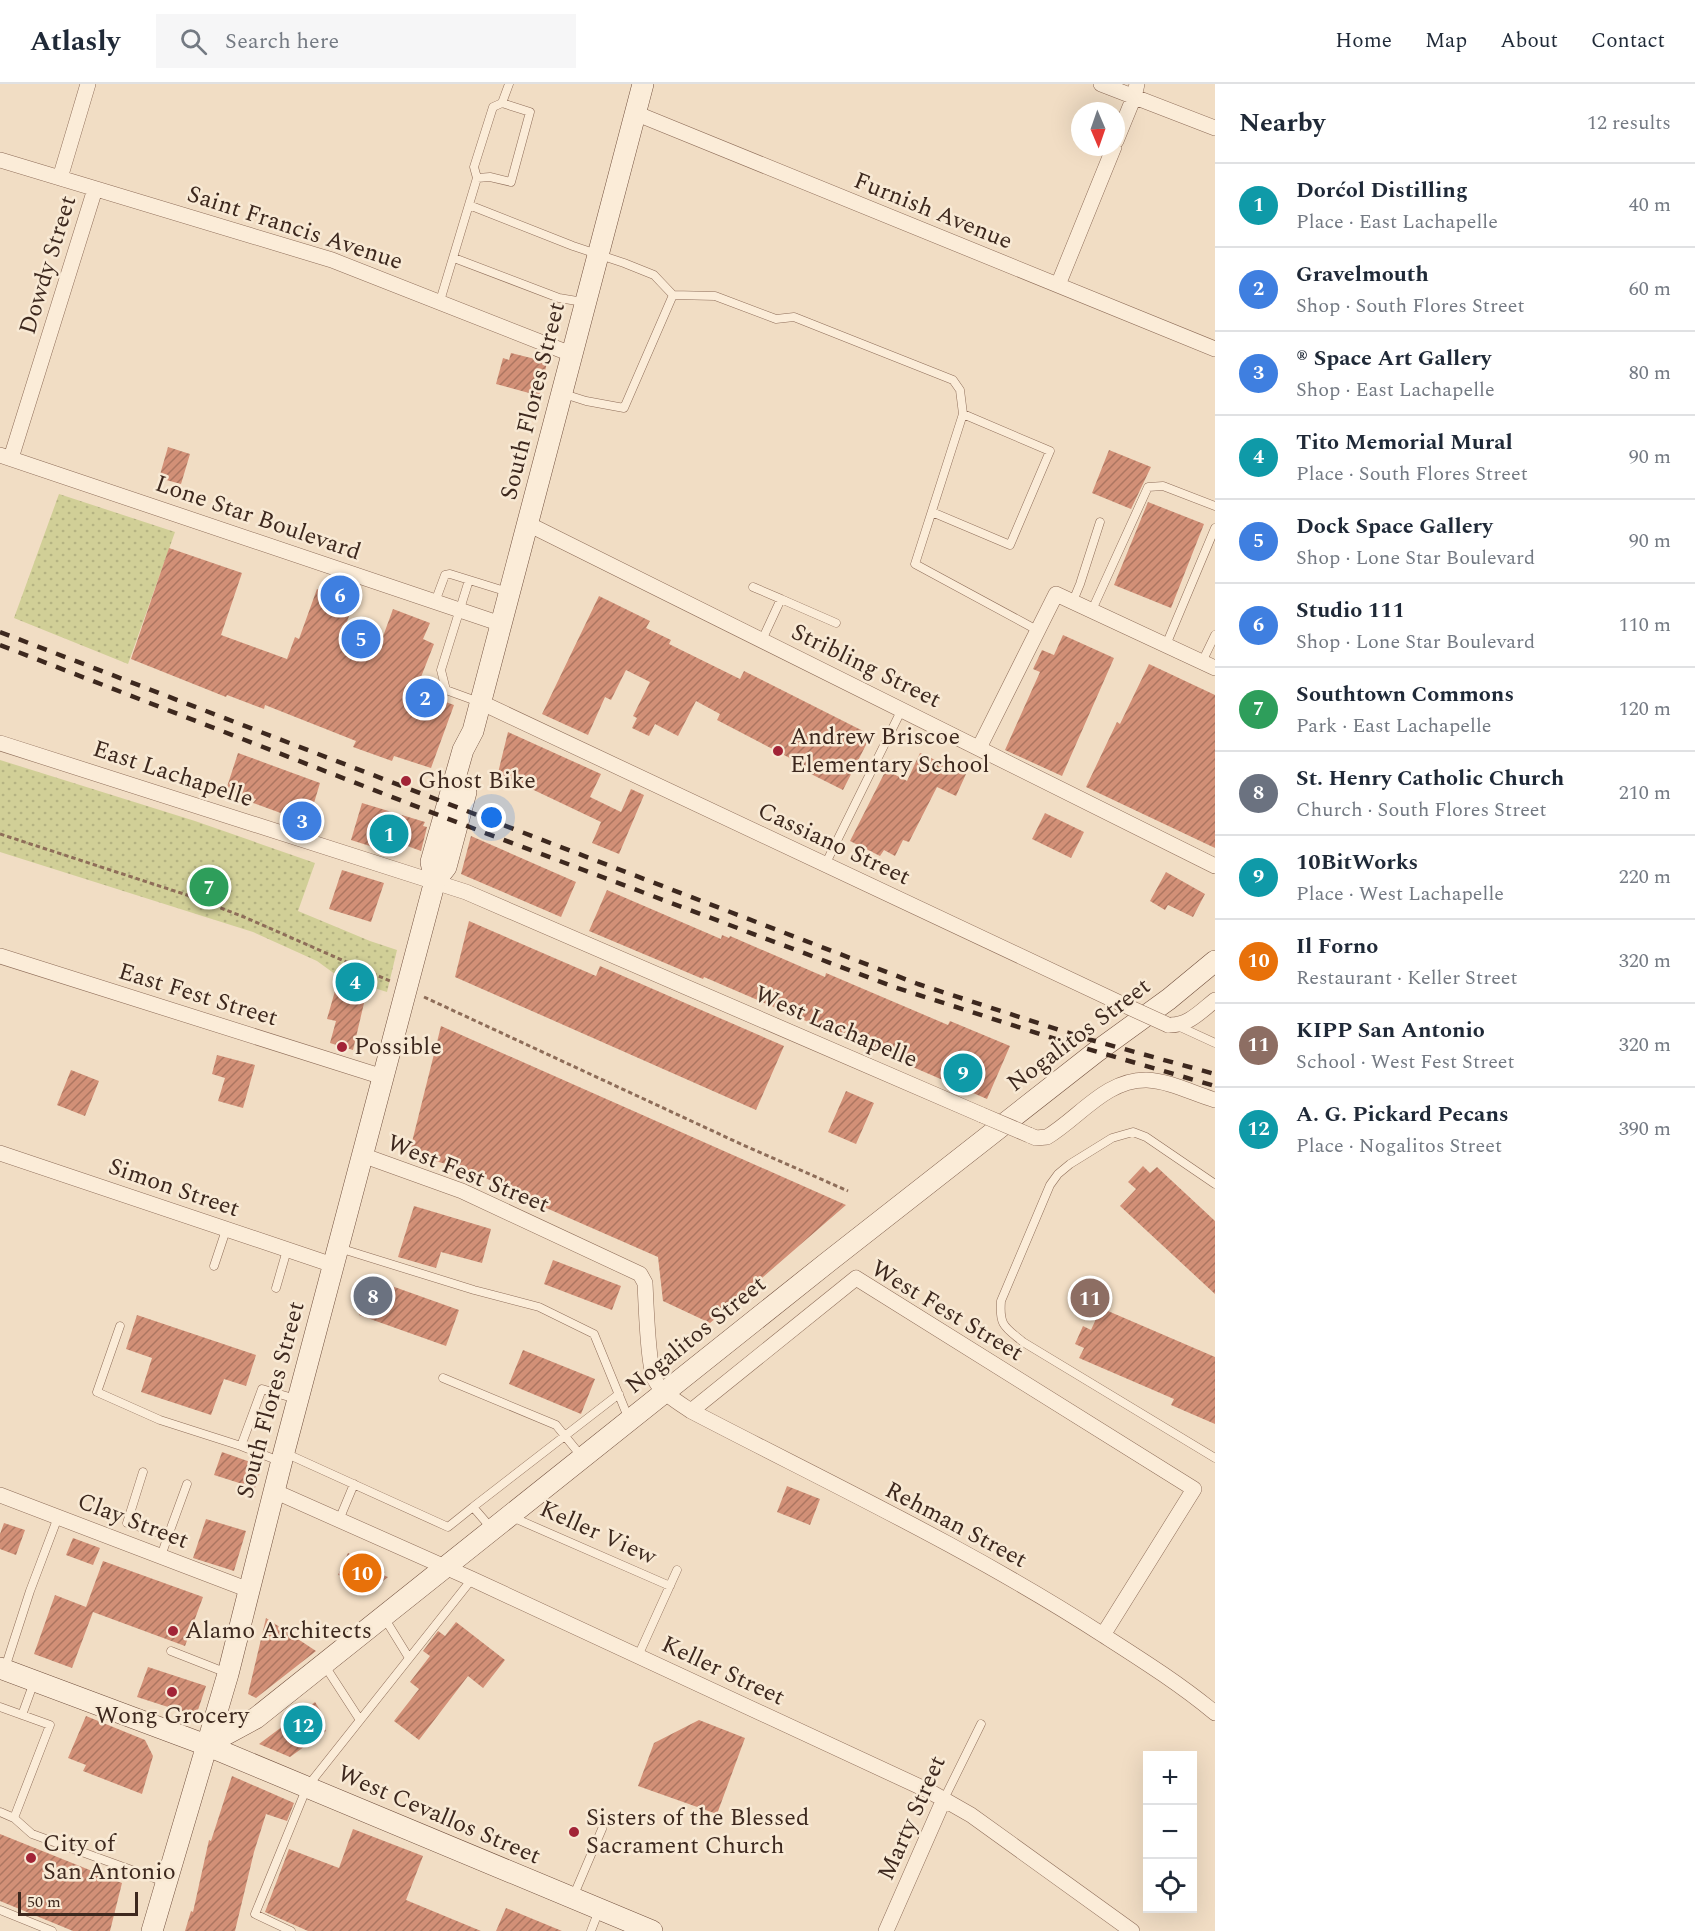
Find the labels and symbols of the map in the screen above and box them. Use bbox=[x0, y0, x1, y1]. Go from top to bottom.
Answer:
north arrow bbox=[1071, 102, 1125, 156]
street label: Furnish Avenue bbox=[848, 163, 1018, 259]
street label: Saint Francis Avenue bbox=[182, 176, 408, 280]
street label: Dowdy Street bbox=[10, 191, 86, 339]
street label: South Flores Street bbox=[491, 298, 575, 504]
street label: Lone Star Boulevard bbox=[150, 466, 366, 570]
pin: 6 bbox=[320, 572, 360, 618]
street label: Stribling Street bbox=[785, 614, 947, 718]
pin: 5 bbox=[342, 616, 380, 662]
pin: 2 bbox=[406, 676, 444, 720]
place label: Andrew Briscoe Elementary School bbox=[790, 719, 990, 783]
street label: East Lachapelle bbox=[88, 731, 258, 817]
marker: Andrew Briscoe Elementary School bbox=[771, 744, 785, 758]
place label: Ghost Bike bbox=[418, 763, 536, 799]
marker: Ghost Bike bbox=[399, 774, 413, 788]
street label: Cassiano Street bbox=[752, 793, 916, 895]
pin: 3 bbox=[282, 798, 322, 844]
your location bbox=[477, 803, 506, 832]
pin: 1 bbox=[370, 812, 408, 856]
pin: 7 bbox=[190, 864, 228, 910]
street label: East Fest Street bbox=[114, 954, 282, 1036]
pin: 4 bbox=[336, 960, 374, 1004]
street label: Nogalitos Street bbox=[999, 969, 1159, 1101]
street label: West Lachapelle bbox=[749, 976, 923, 1078]
place label: Possible bbox=[354, 1029, 442, 1065]
marker: Possible bbox=[335, 1040, 349, 1054]
pin: 9 bbox=[944, 1050, 982, 1096]
street label: West Fest Street bbox=[381, 1125, 555, 1223]
street label: Simon Street bbox=[103, 1149, 245, 1227]
street label: West Fest Street bbox=[864, 1251, 1030, 1371]
street label: Nogalitos Street bbox=[618, 1267, 774, 1403]
pin: 8 bbox=[354, 1274, 392, 1318]
pin: 11 bbox=[1070, 1276, 1110, 1320]
street label: South Flores Street bbox=[227, 1297, 315, 1503]
street label: Rehman Street bbox=[878, 1472, 1034, 1578]
street label: Clay Street bbox=[72, 1483, 194, 1559]
street label: Keller View bbox=[534, 1491, 663, 1575]
pin: 10 bbox=[342, 1550, 382, 1596]
place label: Alamo Architects bbox=[185, 1613, 372, 1649]
marker: Alamo Architects bbox=[166, 1624, 180, 1638]
street label: Keller Street bbox=[655, 1627, 791, 1715]
marker: Wong Grocery bbox=[165, 1685, 179, 1699]
place label: Wong Grocery bbox=[95, 1698, 251, 1734]
pin: 12 bbox=[284, 1702, 322, 1748]
street label: Marty Street bbox=[868, 1750, 956, 1886]
street label: West Cevallos Street bbox=[332, 1756, 546, 1874]
place label: Sisters of the Blessed Sacrament Church bbox=[586, 1800, 809, 1864]
marker: Sisters of the Blessed Sacrament Church bbox=[567, 1825, 581, 1839]
place label: City of San Antonio bbox=[43, 1826, 176, 1890]
marker: City of San Antonio bbox=[24, 1851, 38, 1865]
scale bar bbox=[18, 1889, 138, 1916]

